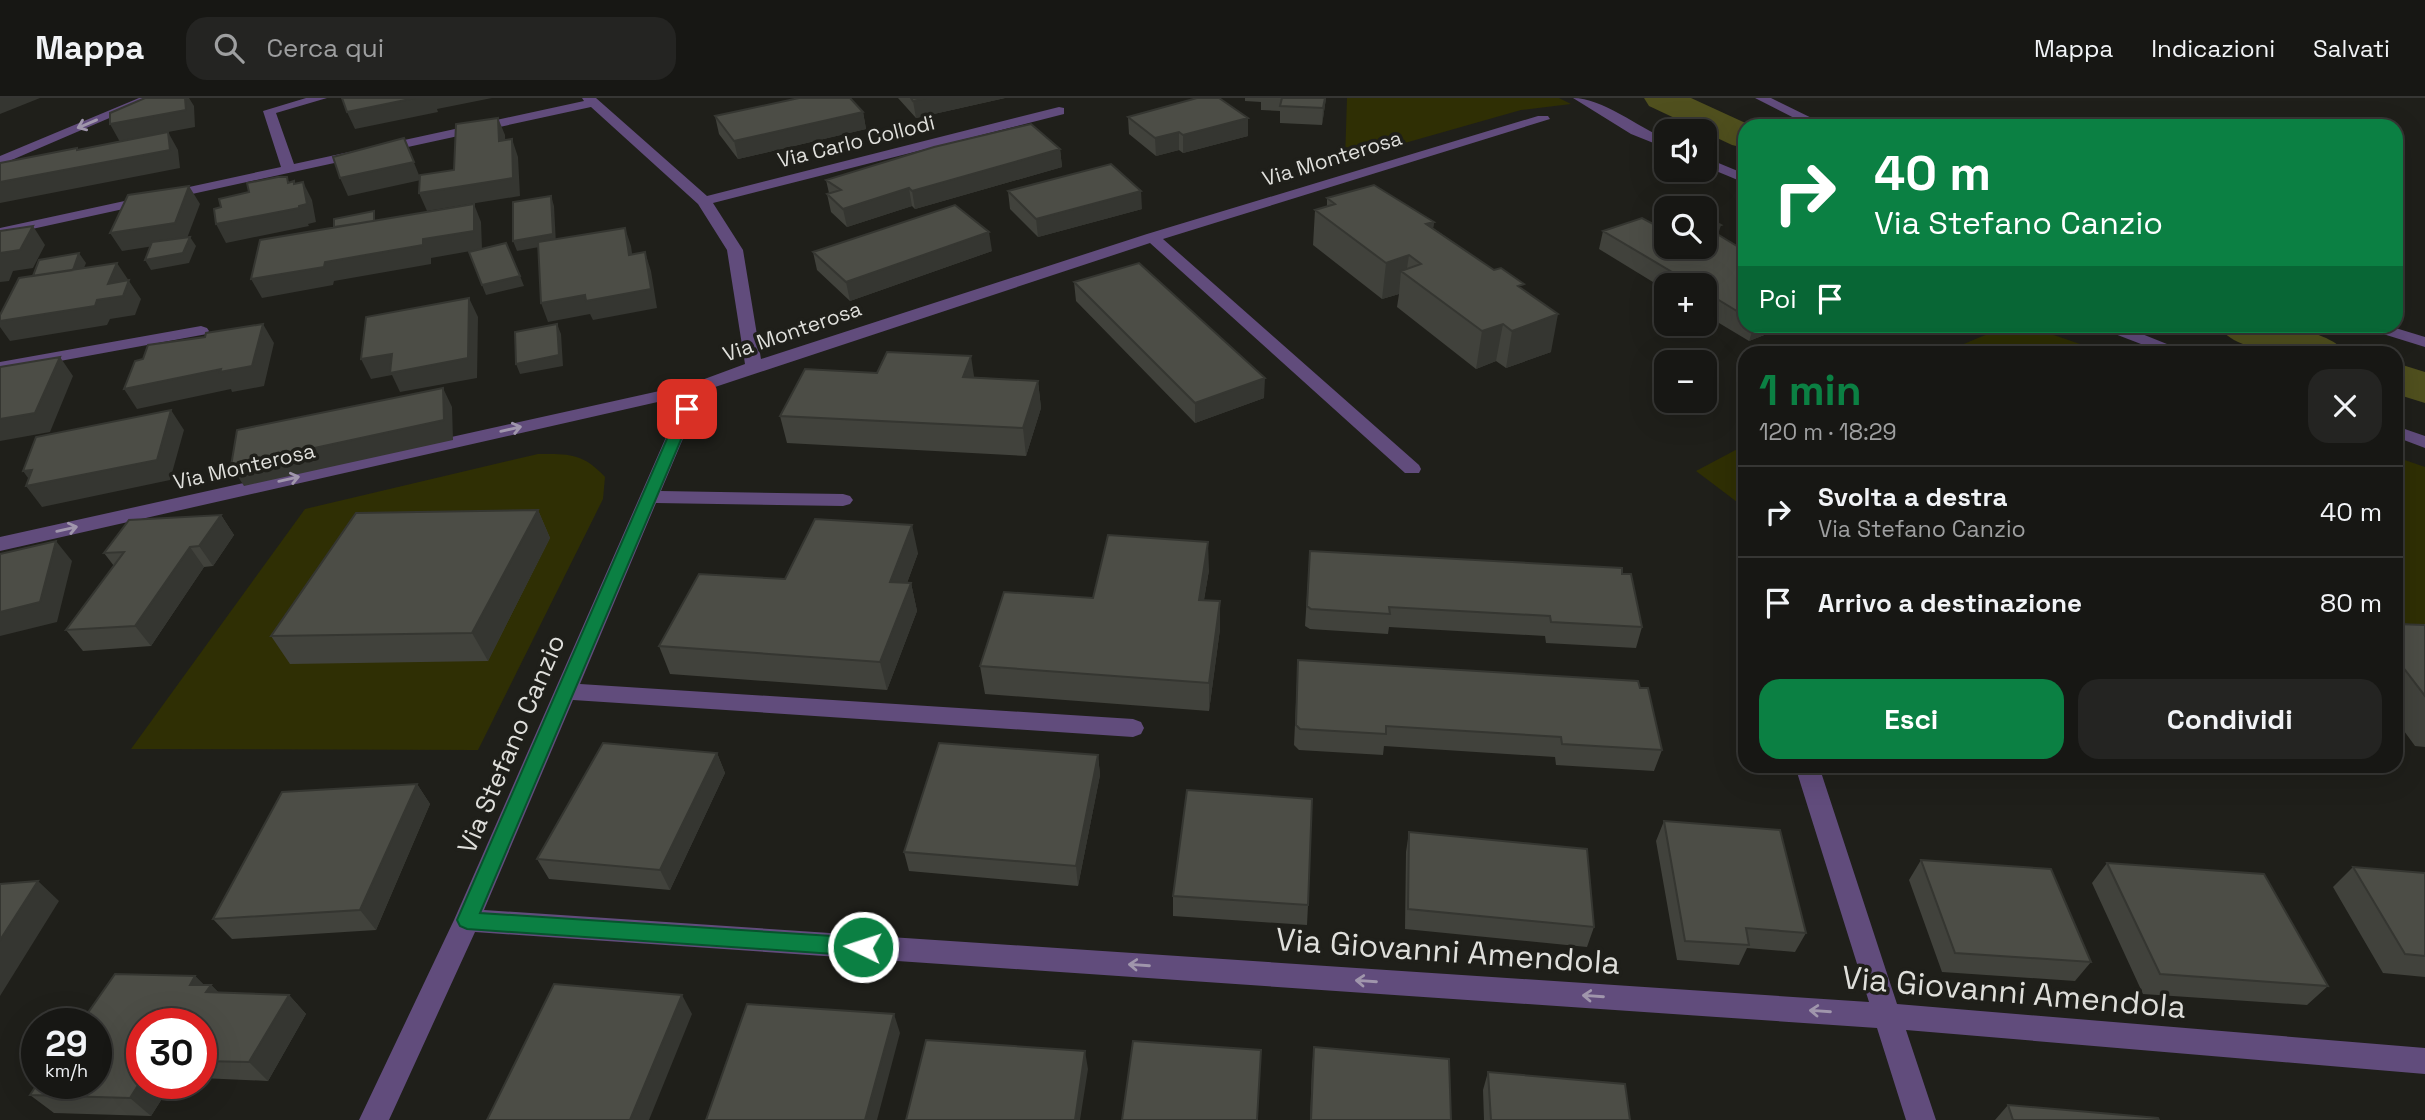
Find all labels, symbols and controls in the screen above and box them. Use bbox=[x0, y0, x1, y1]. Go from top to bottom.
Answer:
search box bbox=[186, 17, 676, 80]
text: Mappa bbox=[35, 27, 144, 69]
icon: search bbox=[210, 29, 248, 67]
text: Cerca qui bbox=[266, 31, 384, 65]
text: Mappa bbox=[2034, 33, 2113, 64]
text: Indicazioni bbox=[2151, 33, 2275, 64]
text: Salvati bbox=[2313, 33, 2390, 64]
street label: Via Carlo Collodi bbox=[775, 108, 937, 174]
one-way arrow bbox=[77, 119, 98, 132]
map controls bbox=[1654, 119, 1717, 413]
button: sound bbox=[1654, 119, 1717, 182]
street label: Via Monterosa bbox=[1259, 124, 1405, 192]
text: 40 m bbox=[1874, 142, 1991, 204]
icon: right bbox=[1759, 147, 1850, 238]
button: search bbox=[1654, 196, 1717, 259]
text: Via Stefano Canzio bbox=[1874, 203, 2163, 243]
button: + bbox=[1654, 273, 1717, 336]
icon: arrive bbox=[1811, 280, 1849, 318]
text: Poi bbox=[1759, 282, 1797, 316]
street label: Via Monterosa bbox=[719, 295, 865, 367]
button: − bbox=[1654, 350, 1717, 413]
text: 1 min bbox=[1759, 364, 1862, 417]
button: close bbox=[2308, 369, 2382, 443]
pin bbox=[657, 379, 717, 439]
icon: arrive bbox=[668, 390, 706, 428]
text: 120 m · 18:29 bbox=[1759, 417, 1897, 447]
one-way arrow bbox=[499, 422, 522, 436]
street label: Via Monterosa bbox=[170, 437, 318, 495]
one-way arrow bbox=[277, 472, 300, 485]
text: Svolta a destra bbox=[1818, 480, 2007, 514]
icon: right bbox=[1759, 493, 1797, 531]
text: 40 m bbox=[2320, 495, 2382, 529]
text: Via Stefano Canzio bbox=[1818, 514, 2026, 544]
one-way arrow bbox=[55, 521, 78, 535]
icon: arrive bbox=[1759, 584, 1797, 622]
text: Arrivo a destinazione bbox=[1818, 586, 2082, 620]
text: 80 m bbox=[2320, 586, 2382, 620]
street label: Via Stefano Canzio bbox=[449, 629, 573, 859]
button: Esci bbox=[1759, 679, 2064, 759]
button: Condividi bbox=[2078, 679, 2382, 759]
position arrow bbox=[826, 910, 900, 984]
street label: Via Giovanni Amendola bbox=[1274, 919, 1622, 983]
street label: Via Giovanni Amendola bbox=[1840, 957, 2188, 1027]
one-way arrow bbox=[1128, 959, 1151, 972]
one-way arrow bbox=[1355, 974, 1378, 987]
one-way arrow bbox=[1582, 989, 1605, 1002]
one-way arrow bbox=[1809, 1004, 1832, 1017]
speed limit sign: 30 bbox=[126, 1008, 217, 1099]
text: 29 bbox=[45, 1022, 88, 1066]
text: km/h bbox=[45, 1059, 88, 1082]

